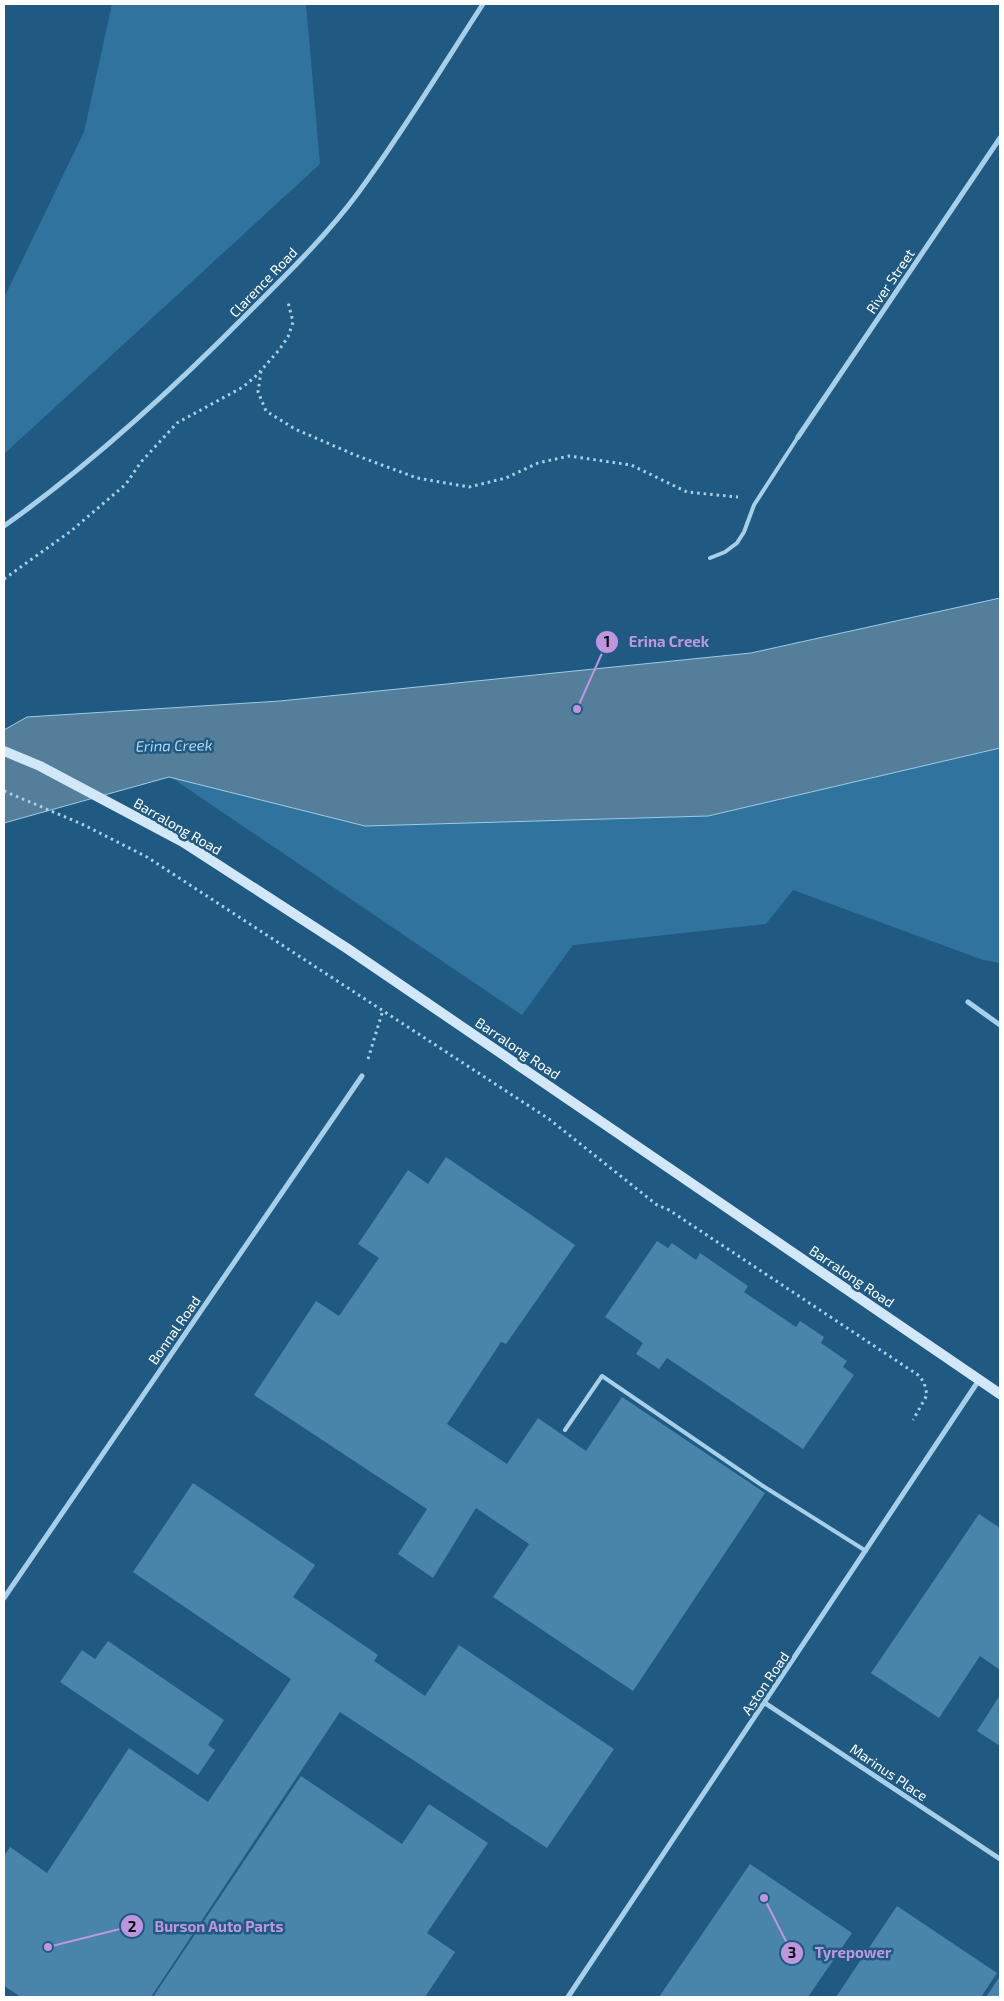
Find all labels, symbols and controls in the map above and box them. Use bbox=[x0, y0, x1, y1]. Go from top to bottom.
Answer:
street label: Clarence Road bbox=[225, 244, 301, 320]
street label: River Street bbox=[862, 245, 918, 317]
callout: Erina Creek bbox=[594, 627, 720, 657]
text: 1 bbox=[604, 632, 610, 650]
text: Erina Creek bbox=[629, 632, 710, 650]
water label: Erina Creek bbox=[135, 735, 213, 755]
street label: Barralong Road bbox=[131, 794, 225, 858]
street label: Barralong Road bbox=[472, 1013, 564, 1083]
street label: Barralong Road bbox=[806, 1241, 898, 1311]
street label: Bonnal Road bbox=[144, 1292, 204, 1368]
street label: Aston Road bbox=[738, 1648, 792, 1718]
street label: Marinus Place bbox=[847, 1740, 931, 1804]
callout: Burson Auto Parts bbox=[120, 1911, 294, 1941]
text: 2 bbox=[128, 1917, 137, 1935]
text: Burson Auto Parts bbox=[155, 1917, 283, 1935]
callout: Tyrepower bbox=[780, 1938, 902, 1968]
text: 3 bbox=[788, 1943, 796, 1961]
text: Tyrepower bbox=[815, 1943, 892, 1962]

